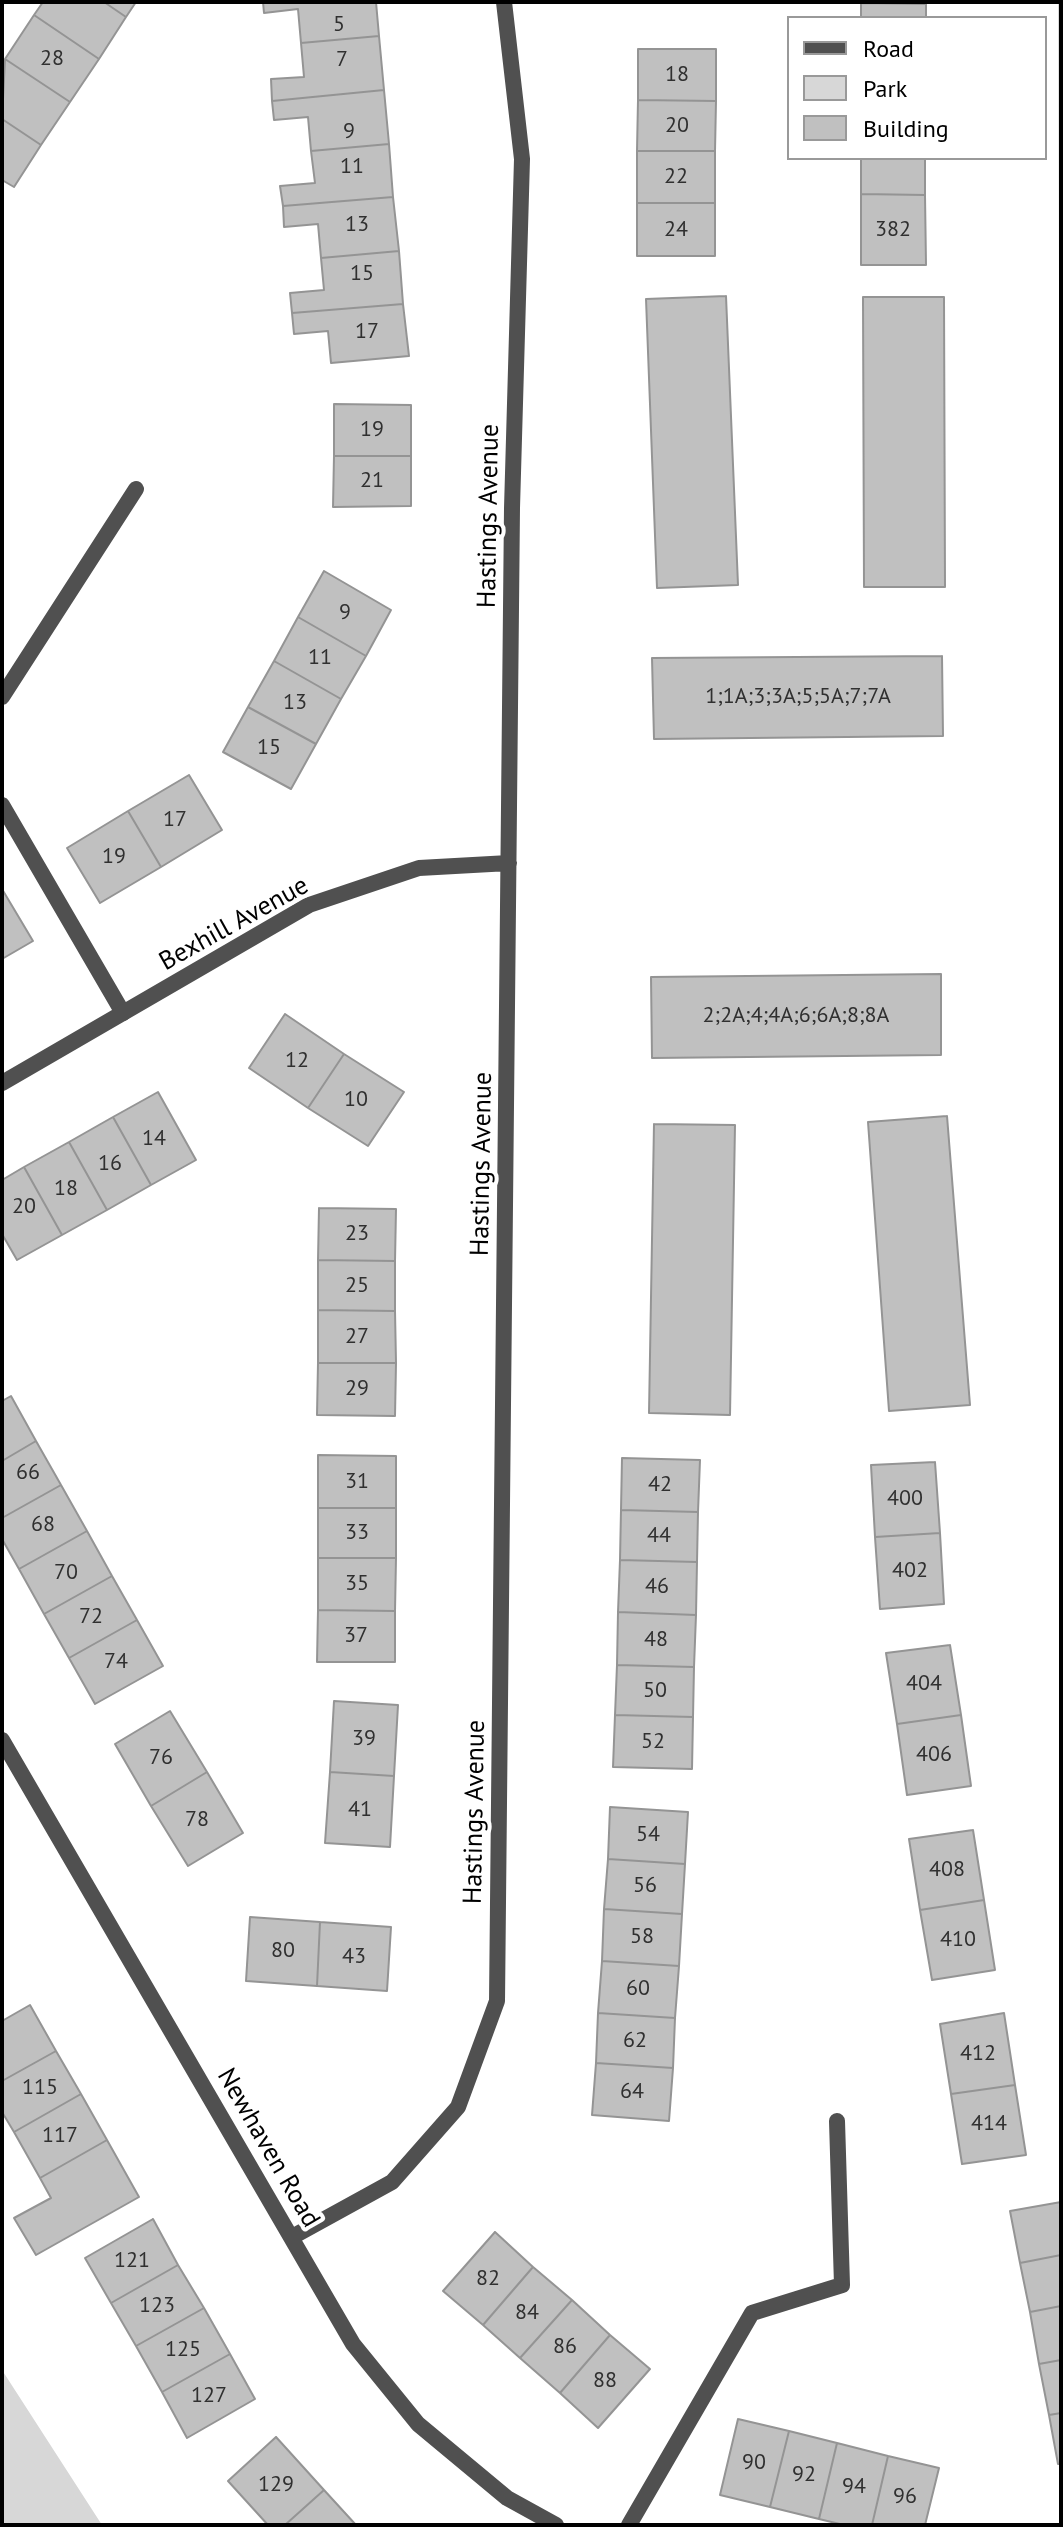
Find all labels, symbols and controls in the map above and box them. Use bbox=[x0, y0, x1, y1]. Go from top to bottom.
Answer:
house number: 5 bbox=[333, 12, 345, 38]
legend bbox=[787, 16, 1047, 160]
text: Road bbox=[863, 33, 914, 64]
house number: 28 bbox=[40, 46, 64, 72]
house number: 7 bbox=[336, 47, 348, 73]
house number: 18 bbox=[665, 62, 689, 88]
text: Park bbox=[863, 73, 907, 104]
house number: 20 bbox=[665, 113, 689, 139]
text: Building bbox=[863, 113, 949, 144]
house number: 9 bbox=[343, 119, 355, 145]
house number: 11 bbox=[340, 154, 364, 180]
house number: 22 bbox=[664, 164, 688, 190]
house number: 13 bbox=[345, 212, 369, 238]
house number: 24 bbox=[664, 217, 688, 243]
house number: 382 bbox=[875, 217, 911, 243]
house number: 15 bbox=[350, 261, 374, 287]
house number: 17 bbox=[355, 319, 379, 345]
house number: 19 bbox=[360, 417, 384, 443]
street label: Hastings Avenue bbox=[472, 424, 506, 608]
house number: 21 bbox=[360, 468, 384, 494]
house number: 9 bbox=[339, 600, 351, 626]
house number: 11 bbox=[308, 645, 332, 671]
house number: 1;1A;3;3A;5;5A;7;7A bbox=[705, 684, 891, 710]
house number: 13 bbox=[283, 690, 307, 716]
house number: 15 bbox=[257, 735, 281, 761]
house number: 17 bbox=[163, 807, 187, 833]
house number: 19 bbox=[102, 844, 126, 870]
street label: Bexhill Avenue bbox=[154, 870, 314, 978]
house number: 2;2A;4;4A;6;6A;8;8A bbox=[703, 1003, 889, 1029]
house number: 12 bbox=[285, 1048, 309, 1074]
street label: Hastings Avenue bbox=[465, 1072, 499, 1256]
house number: 10 bbox=[344, 1087, 368, 1113]
house number: 14 bbox=[142, 1126, 166, 1152]
house number: 16 bbox=[98, 1151, 122, 1177]
house number: 18 bbox=[54, 1176, 78, 1202]
house number: 20 bbox=[12, 1194, 36, 1220]
house number: 23 bbox=[345, 1221, 369, 1247]
house number: 25 bbox=[345, 1273, 369, 1299]
house number: 27 bbox=[345, 1324, 369, 1350]
house number: 29 bbox=[345, 1376, 369, 1402]
house number: 66 bbox=[16, 1460, 40, 1486]
house number: 31 bbox=[345, 1469, 369, 1495]
house number: 42 bbox=[648, 1472, 672, 1498]
house number: 400 bbox=[887, 1486, 923, 1512]
house number: 68 bbox=[31, 1512, 55, 1538]
house number: 33 bbox=[345, 1520, 369, 1546]
house number: 44 bbox=[647, 1523, 671, 1549]
house number: 402 bbox=[892, 1558, 928, 1584]
house number: 70 bbox=[54, 1560, 78, 1586]
house number: 35 bbox=[345, 1571, 369, 1597]
house number: 46 bbox=[645, 1574, 669, 1600]
house number: 72 bbox=[79, 1604, 103, 1630]
house number: 37 bbox=[344, 1623, 368, 1649]
house number: 48 bbox=[644, 1627, 668, 1653]
house number: 74 bbox=[104, 1649, 128, 1675]
house number: 404 bbox=[906, 1671, 942, 1697]
house number: 50 bbox=[643, 1678, 667, 1704]
street label: Hastings Avenue bbox=[458, 1720, 492, 1904]
house number: 39 bbox=[352, 1726, 376, 1752]
house number: 52 bbox=[641, 1729, 665, 1755]
house number: 406 bbox=[916, 1742, 952, 1768]
house number: 76 bbox=[149, 1745, 173, 1771]
house number: 41 bbox=[348, 1797, 372, 1823]
house number: 78 bbox=[185, 1807, 209, 1833]
house number: 54 bbox=[636, 1822, 660, 1848]
house number: 408 bbox=[929, 1857, 965, 1883]
house number: 56 bbox=[633, 1873, 657, 1899]
house number: 58 bbox=[630, 1924, 654, 1950]
house number: 410 bbox=[940, 1927, 976, 1953]
house number: 80 bbox=[271, 1938, 295, 1964]
house number: 43 bbox=[342, 1944, 366, 1970]
house number: 60 bbox=[626, 1976, 650, 2002]
house number: 62 bbox=[623, 2028, 647, 2054]
house number: 412 bbox=[960, 2041, 996, 2067]
street label: Newhaven Road bbox=[210, 2063, 326, 2233]
house number: 115 bbox=[22, 2075, 58, 2101]
house number: 64 bbox=[620, 2079, 644, 2105]
house number: 414 bbox=[971, 2111, 1007, 2137]
house number: 117 bbox=[42, 2123, 78, 2149]
house number: 121 bbox=[114, 2248, 150, 2274]
house number: 82 bbox=[476, 2266, 500, 2292]
house number: 123 bbox=[139, 2293, 175, 2319]
house number: 84 bbox=[515, 2300, 539, 2326]
house number: 86 bbox=[553, 2334, 577, 2360]
house number: 125 bbox=[165, 2337, 201, 2363]
house number: 88 bbox=[593, 2368, 617, 2394]
house number: 127 bbox=[191, 2383, 227, 2409]
house number: 90 bbox=[742, 2450, 766, 2476]
house number: 92 bbox=[792, 2462, 816, 2488]
house number: 129 bbox=[258, 2472, 294, 2498]
house number: 94 bbox=[842, 2474, 866, 2500]
house number: 96 bbox=[893, 2484, 917, 2510]

